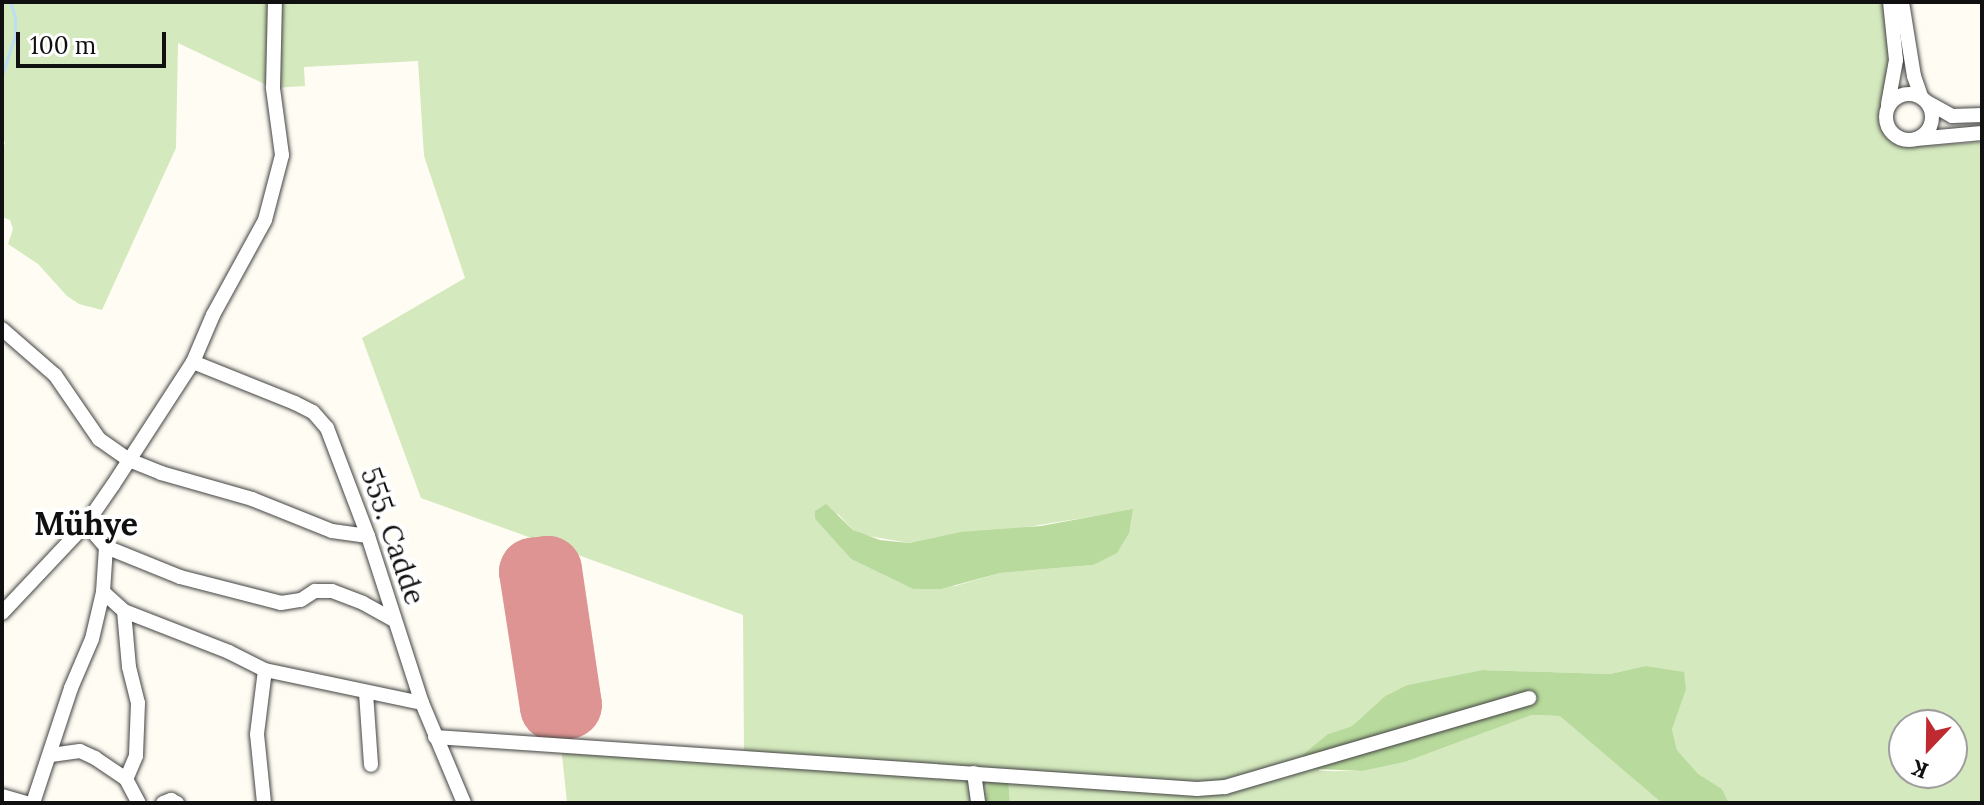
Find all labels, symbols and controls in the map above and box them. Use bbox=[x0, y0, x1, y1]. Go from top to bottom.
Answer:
scale bar bbox=[20, 16, 170, 66]
text: 100 m bbox=[30, 30, 96, 61]
street label: 555. Cadde bbox=[354, 463, 432, 609]
district label: Mühye bbox=[34, 505, 138, 543]
north arrow bbox=[1888, 709, 1968, 789]
text: K bbox=[1907, 753, 1932, 785]

